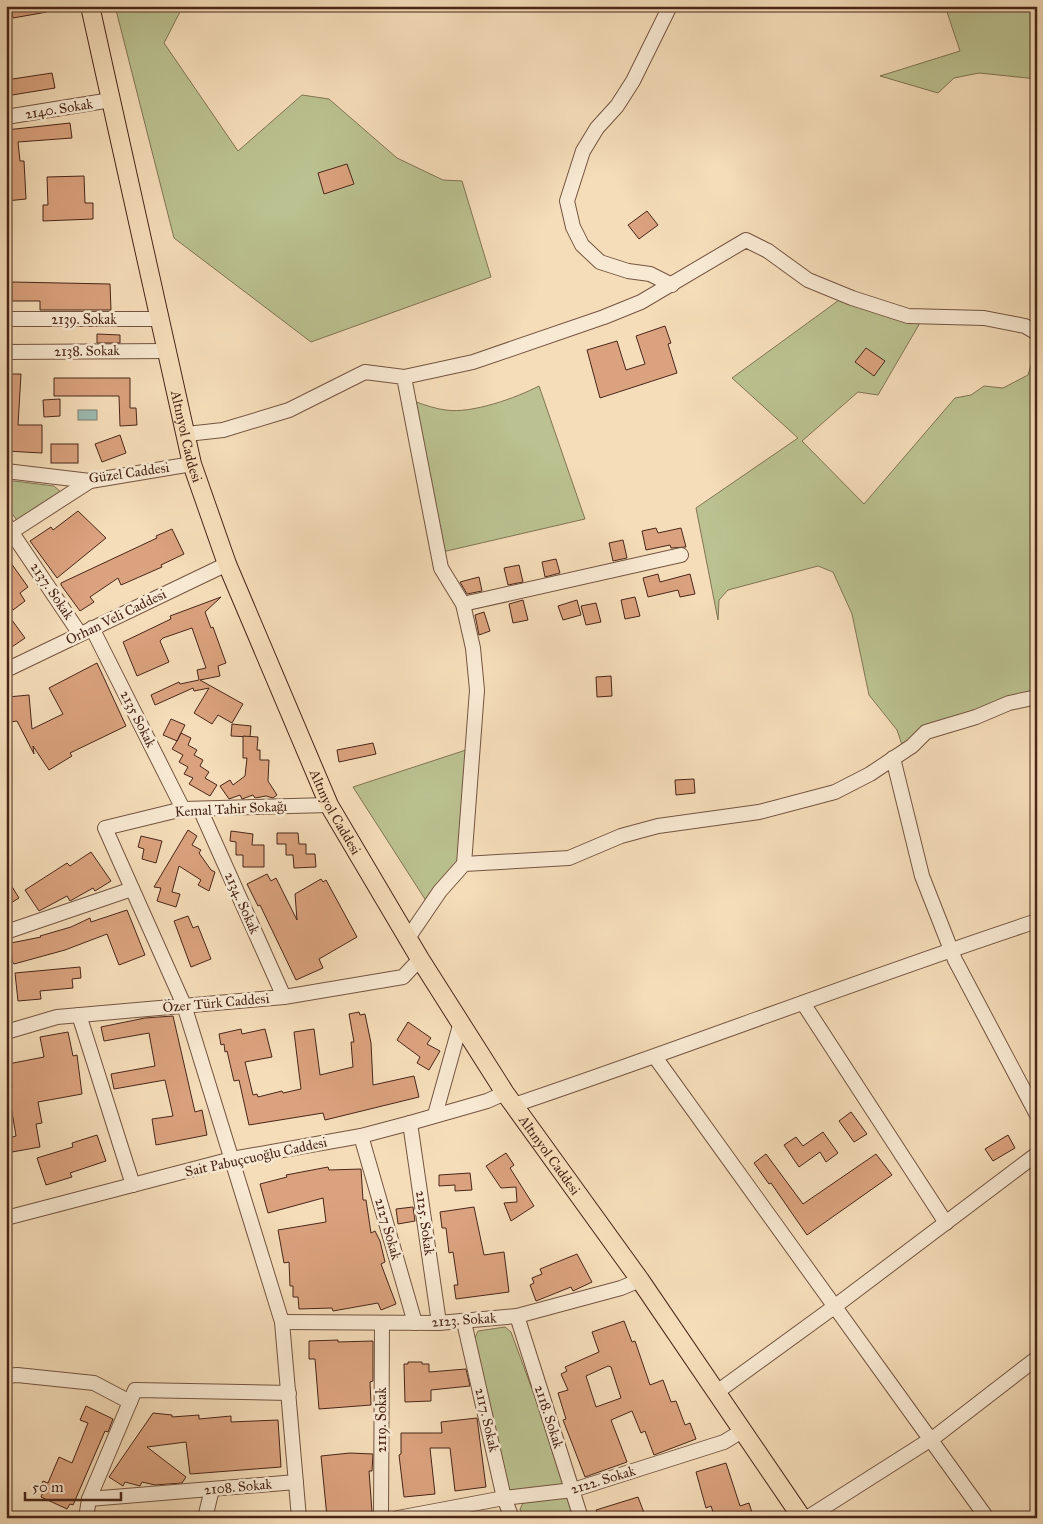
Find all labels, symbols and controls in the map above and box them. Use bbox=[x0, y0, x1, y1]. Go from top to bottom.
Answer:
street label: 2140. Sokak bbox=[24, 95, 95, 123]
street label: 2139. Sokak bbox=[51, 311, 117, 328]
street label: 2138. Sokak bbox=[54, 342, 120, 360]
street label: Altınyol Caddesi bbox=[167, 388, 206, 485]
street label: Güzel Caddesi bbox=[88, 459, 170, 487]
street label: 2137. Sokak bbox=[27, 559, 78, 623]
street label: Orhan Veli Caddesi bbox=[63, 585, 169, 649]
street label: 2135 Sokak bbox=[116, 688, 160, 751]
street label: Altınyol Caddesi bbox=[306, 766, 365, 858]
street label: Kemal Tahir Sokağı bbox=[174, 798, 288, 820]
street label: 2134. Sokak bbox=[221, 869, 263, 937]
street label: Özer Türk Caddesi bbox=[162, 988, 270, 1016]
street label: Altınyol Caddesi bbox=[515, 1111, 584, 1198]
street label: Sait Pabuçcuoğlu Caddesi bbox=[183, 1134, 329, 1180]
street label: 2125. Sokak bbox=[412, 1189, 438, 1257]
street label: 2127 Sokak bbox=[371, 1196, 405, 1262]
street label: 2123. Sokak bbox=[431, 1309, 497, 1331]
street label: 2118. Sokak bbox=[531, 1383, 567, 1451]
street label: 2117. Sokak bbox=[471, 1386, 503, 1454]
street label: 2119. Sokak bbox=[373, 1387, 390, 1453]
street label: 2122. Sokak bbox=[569, 1462, 638, 1498]
scale bar bbox=[25, 1469, 121, 1501]
street label: 2108. Sokak bbox=[203, 1476, 273, 1498]
text: 50 m bbox=[32, 1478, 64, 1496]

